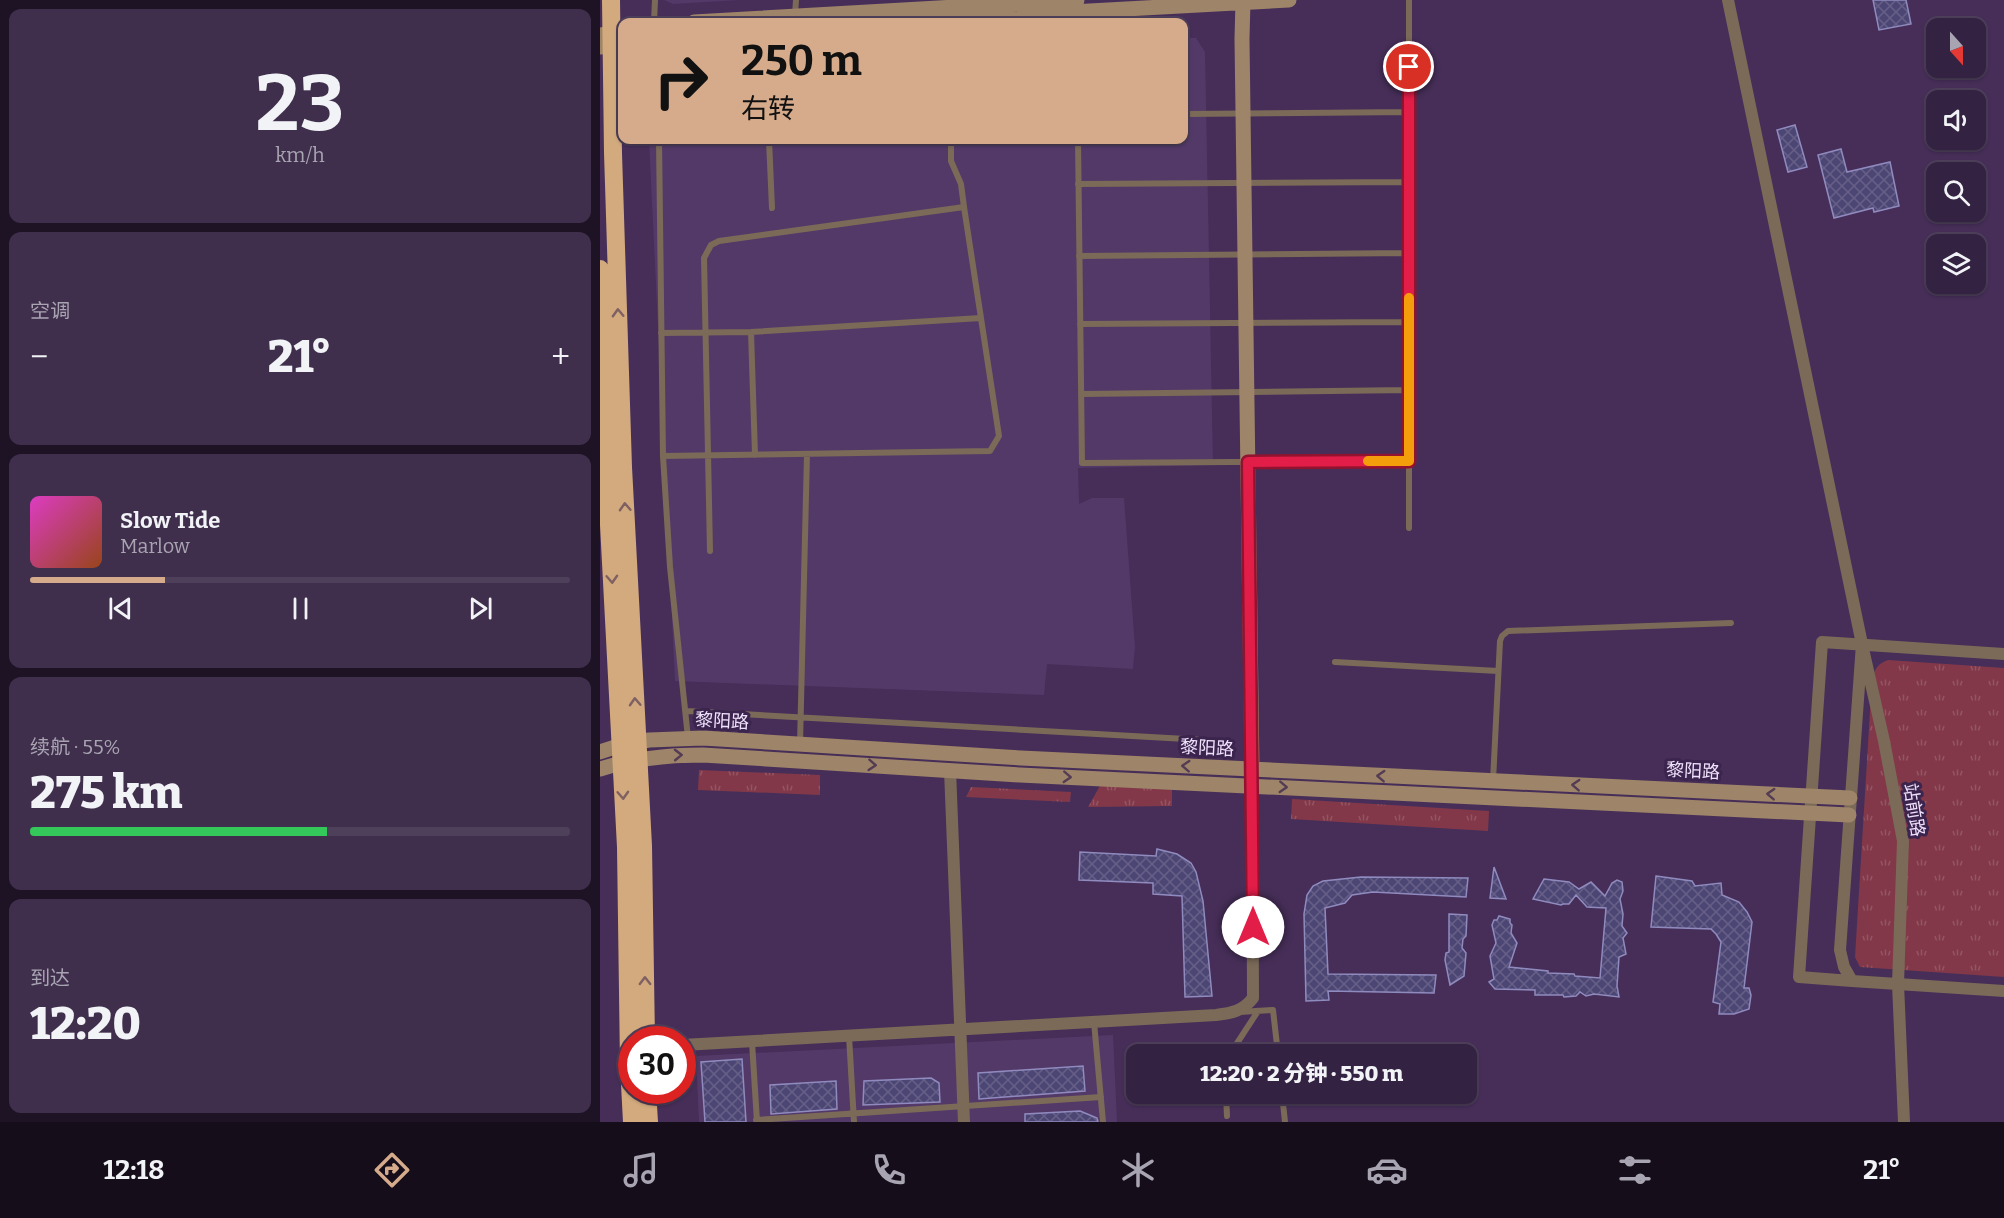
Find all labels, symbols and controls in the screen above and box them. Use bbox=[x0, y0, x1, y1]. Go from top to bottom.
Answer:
north arrow bbox=[1926, 18, 1986, 78]
map controls bbox=[1926, 18, 1986, 294]
text: 250 m bbox=[741, 36, 862, 86]
pin bbox=[1383, 41, 1434, 92]
icon: right bbox=[642, 42, 720, 120]
icon: arrive bbox=[1392, 50, 1425, 83]
text: 23 bbox=[256, 57, 344, 151]
button: sound bbox=[1926, 90, 1986, 150]
text: 右转 bbox=[741, 93, 795, 125]
text: km/h bbox=[275, 143, 325, 167]
button: search bbox=[1926, 162, 1986, 222]
button: layers bbox=[1926, 234, 1986, 294]
text: 空调 bbox=[30, 299, 70, 323]
one-way arrow bbox=[612, 308, 624, 317]
text: 21° bbox=[268, 330, 332, 384]
text: − bbox=[30, 337, 48, 377]
text: + bbox=[551, 337, 570, 377]
one-way arrow bbox=[619, 503, 632, 512]
text: Slow Tide bbox=[120, 507, 220, 534]
text: Marlow bbox=[120, 534, 190, 558]
one-way arrow bbox=[606, 575, 619, 584]
icon: previous bbox=[104, 592, 137, 625]
icon: pause bbox=[284, 592, 317, 625]
icon: next bbox=[464, 592, 497, 625]
one-way arrow bbox=[629, 698, 642, 707]
street label: 黎阳路 bbox=[694, 709, 750, 733]
text: 续航 · 55% bbox=[30, 735, 121, 759]
street label: 黎阳路 bbox=[1179, 736, 1235, 760]
one-way arrow bbox=[673, 749, 682, 761]
one-way arrow bbox=[868, 759, 877, 772]
street label: 黎阳路 bbox=[1665, 759, 1721, 783]
one-way arrow bbox=[1182, 760, 1191, 773]
text: 275 km bbox=[30, 766, 182, 820]
one-way arrow bbox=[1377, 769, 1386, 782]
one-way arrow bbox=[1063, 771, 1072, 784]
one-way arrow bbox=[1571, 779, 1580, 792]
one-way arrow bbox=[1278, 781, 1287, 794]
street label: 站前路 bbox=[1899, 782, 1929, 838]
one-way arrow bbox=[1766, 788, 1775, 801]
one-way arrow bbox=[617, 790, 630, 799]
position arrow bbox=[1221, 895, 1285, 959]
text: 到达 bbox=[30, 966, 70, 990]
one-way arrow bbox=[639, 977, 651, 986]
text: 12:20 bbox=[30, 997, 141, 1051]
speed limit sign: 30 bbox=[618, 1026, 696, 1104]
text: 12:20 · 2 分钟 · 550 m bbox=[1200, 1060, 1403, 1087]
icon: directions bbox=[371, 1149, 413, 1191]
icon: music bbox=[620, 1149, 662, 1191]
icon: phone bbox=[868, 1149, 910, 1191]
icon: climate bbox=[1117, 1149, 1159, 1191]
icon: car bbox=[1366, 1149, 1408, 1191]
icon: filters bbox=[1614, 1149, 1656, 1191]
text: 12:18 bbox=[103, 1154, 164, 1186]
text: 21° bbox=[1863, 1154, 1901, 1186]

